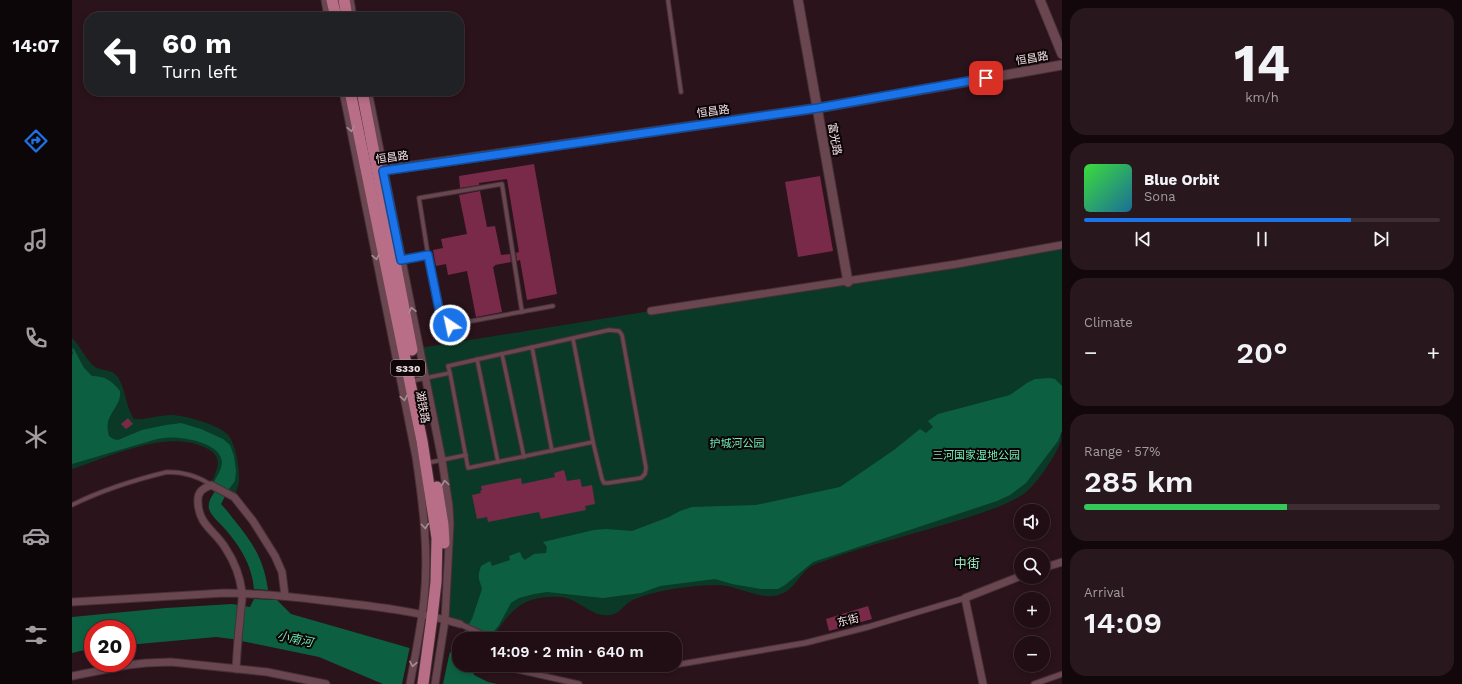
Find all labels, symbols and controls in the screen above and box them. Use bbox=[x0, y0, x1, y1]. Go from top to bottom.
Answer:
text: 60 m bbox=[162, 27, 232, 60]
icon: left bbox=[96, 28, 148, 80]
text: 14 bbox=[1234, 33, 1290, 94]
text: 14:07 bbox=[13, 35, 59, 56]
street label: 恒昌路 bbox=[1015, 49, 1049, 68]
text: Turn left bbox=[162, 61, 237, 82]
pin bbox=[969, 61, 1003, 95]
icon: arrive bbox=[975, 67, 997, 89]
text: km/h bbox=[1245, 90, 1279, 105]
street label: 恒昌路 bbox=[696, 103, 730, 120]
street label: 富光路 bbox=[825, 122, 844, 156]
one-way arrow bbox=[346, 126, 354, 132]
icon: directions bbox=[22, 127, 50, 155]
street label: 恒昌路 bbox=[375, 149, 409, 166]
text: Blue Orbit bbox=[1144, 171, 1219, 189]
text: Sona bbox=[1144, 189, 1176, 204]
icon: music bbox=[22, 226, 50, 254]
icon: previous bbox=[1132, 228, 1154, 250]
icon: pause bbox=[1251, 228, 1273, 250]
icon: next bbox=[1370, 228, 1392, 250]
one-way arrow bbox=[372, 254, 380, 260]
position arrow bbox=[429, 304, 471, 346]
one-way arrow bbox=[408, 307, 416, 313]
text: Climate bbox=[1084, 315, 1133, 330]
icon: phone bbox=[22, 324, 50, 352]
text: 20° bbox=[1236, 335, 1288, 370]
text: − bbox=[1084, 340, 1097, 365]
text: + bbox=[1427, 340, 1440, 365]
road number: S330 bbox=[391, 360, 425, 376]
street label: 湖铁路 bbox=[413, 390, 432, 424]
one-way arrow bbox=[400, 395, 408, 401]
icon: climate bbox=[22, 423, 50, 451]
park label: 护城河公园 bbox=[710, 437, 765, 450]
text: Range · 57% bbox=[1084, 444, 1160, 459]
park label: 三河国家湿地公园 bbox=[932, 449, 1020, 462]
text: 285 km bbox=[1084, 464, 1193, 499]
one-way arrow bbox=[441, 480, 450, 486]
map controls bbox=[1014, 504, 1050, 672]
button: sound bbox=[1014, 504, 1050, 540]
icon: car bbox=[22, 522, 50, 550]
one-way arrow bbox=[420, 523, 429, 529]
button: search bbox=[1014, 548, 1050, 584]
district label: 中街 bbox=[954, 556, 980, 571]
text: Arrival bbox=[1084, 585, 1125, 600]
button: + bbox=[1014, 592, 1050, 628]
text: 14:09 bbox=[1084, 605, 1162, 640]
street label: 东街 bbox=[836, 612, 860, 629]
speed limit sign: 20 bbox=[84, 620, 136, 672]
icon: filters bbox=[22, 621, 50, 649]
water label: 小南河 bbox=[276, 628, 316, 650]
button: − bbox=[1014, 636, 1050, 672]
text: 14:09 · 2 min · 640 m bbox=[490, 643, 644, 661]
one-way arrow bbox=[410, 661, 418, 667]

